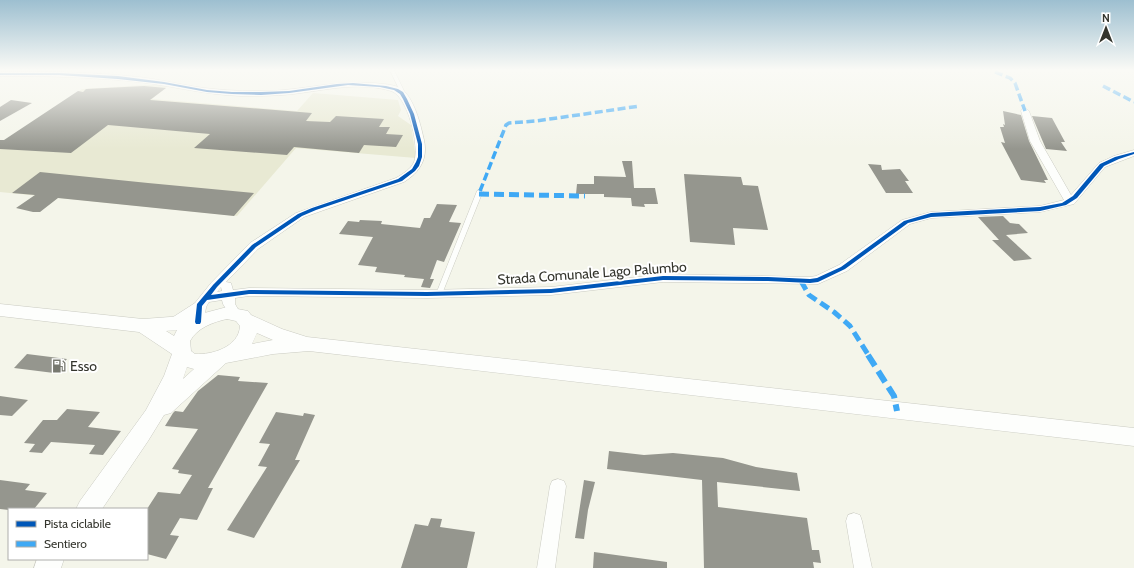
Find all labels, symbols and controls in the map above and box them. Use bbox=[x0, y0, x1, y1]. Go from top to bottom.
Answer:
north arrow bbox=[1086, 8, 1126, 48]
text: N bbox=[1102, 11, 1110, 25]
street label: Strada Comunale Lago Palumbo bbox=[497, 257, 688, 289]
place label: Esso bbox=[70, 357, 97, 375]
fuel station icon: Esso bbox=[51, 358, 67, 374]
legend bbox=[8, 508, 148, 560]
text: Pista ciclabile bbox=[44, 516, 111, 531]
text: Sentiero bbox=[44, 536, 87, 551]

